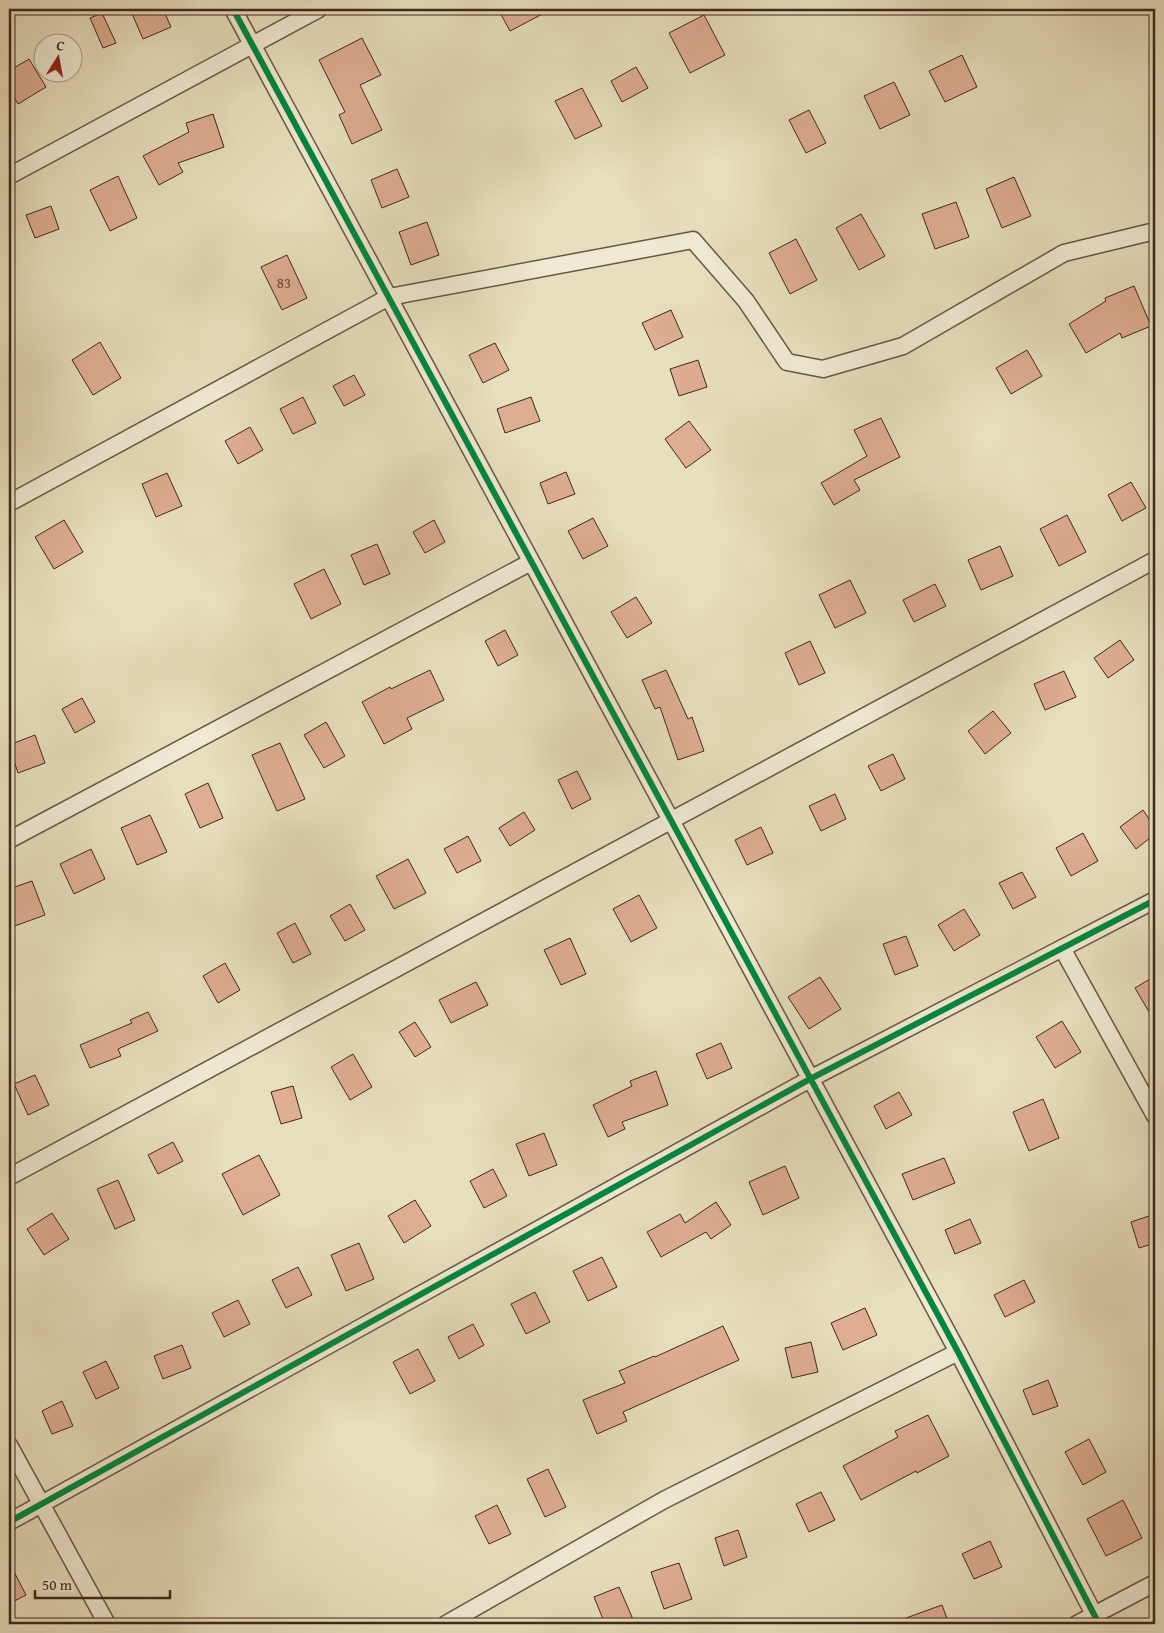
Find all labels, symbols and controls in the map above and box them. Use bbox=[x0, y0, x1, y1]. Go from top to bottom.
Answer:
north arrow bbox=[32, 32, 82, 82]
text: С bbox=[55, 35, 66, 56]
house number: 83 bbox=[277, 272, 291, 293]
scale bar bbox=[35, 1568, 170, 1600]
text: 50 m bbox=[42, 1574, 73, 1595]

